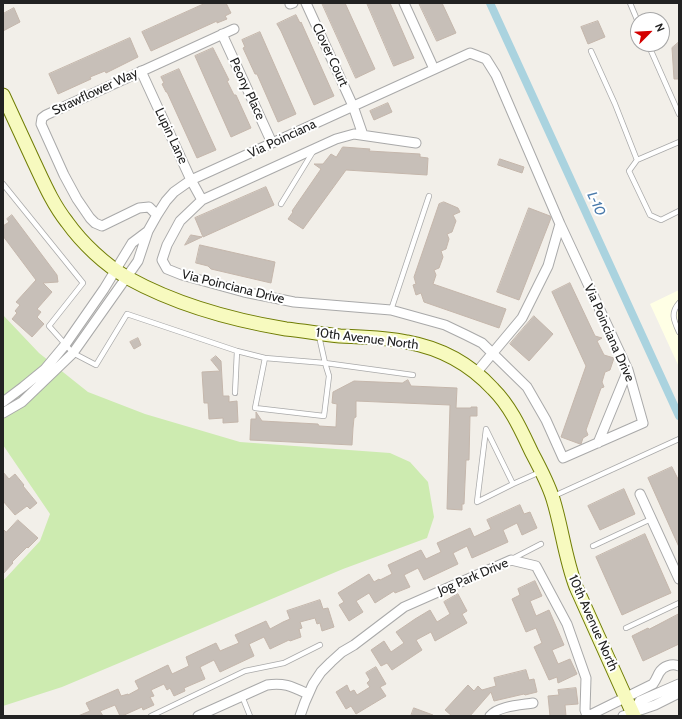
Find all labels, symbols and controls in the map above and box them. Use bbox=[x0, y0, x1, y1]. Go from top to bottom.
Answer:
north arrow bbox=[630, 12, 670, 52]
street label: Clover Court bbox=[309, 21, 351, 89]
text: N bbox=[652, 21, 668, 34]
street label: Peony Place bbox=[226, 55, 268, 123]
street label: Strawflower Way bbox=[50, 65, 140, 119]
street label: Lupin Lane bbox=[151, 105, 191, 167]
street label: Via Poinciana bbox=[246, 116, 318, 162]
water label: L-10 bbox=[583, 189, 609, 219]
street label: Via Poinciana Drive bbox=[180, 267, 286, 307]
street label: Via Poinciana Drive bbox=[580, 282, 638, 384]
street label: 10th Avenue North bbox=[315, 325, 419, 353]
street label: Jog Park Drive bbox=[435, 555, 511, 599]
street label: 10th Avenue North bbox=[565, 573, 621, 673]

